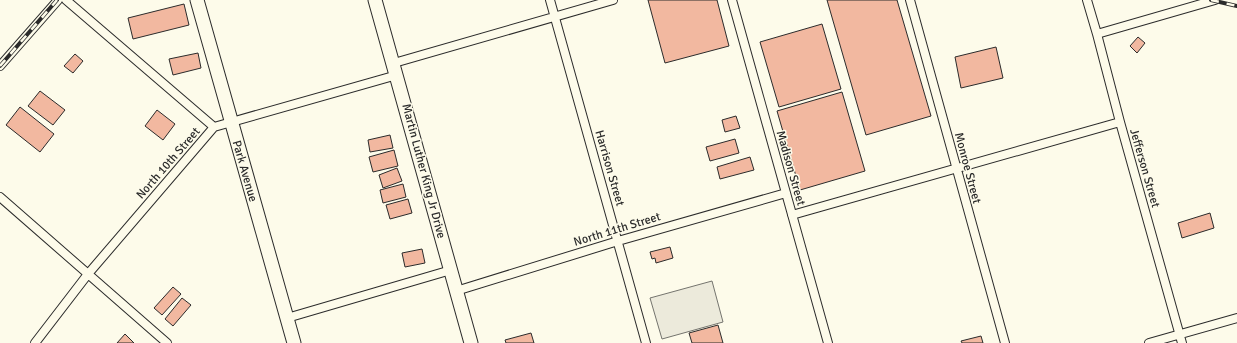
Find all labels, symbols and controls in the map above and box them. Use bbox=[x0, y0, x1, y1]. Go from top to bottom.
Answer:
street label: Martin Luther King Jr Drive bbox=[398, 102, 449, 240]
street label: North 10th Street bbox=[133, 124, 204, 202]
street label: Jefferson Street bbox=[1126, 127, 1163, 209]
street label: Harrison Street bbox=[592, 128, 628, 208]
street label: Madison Street bbox=[773, 129, 808, 207]
street label: Monroe Street bbox=[951, 131, 984, 205]
street label: Park Avenue bbox=[229, 139, 260, 204]
street label: North 11th Street bbox=[572, 209, 662, 250]

